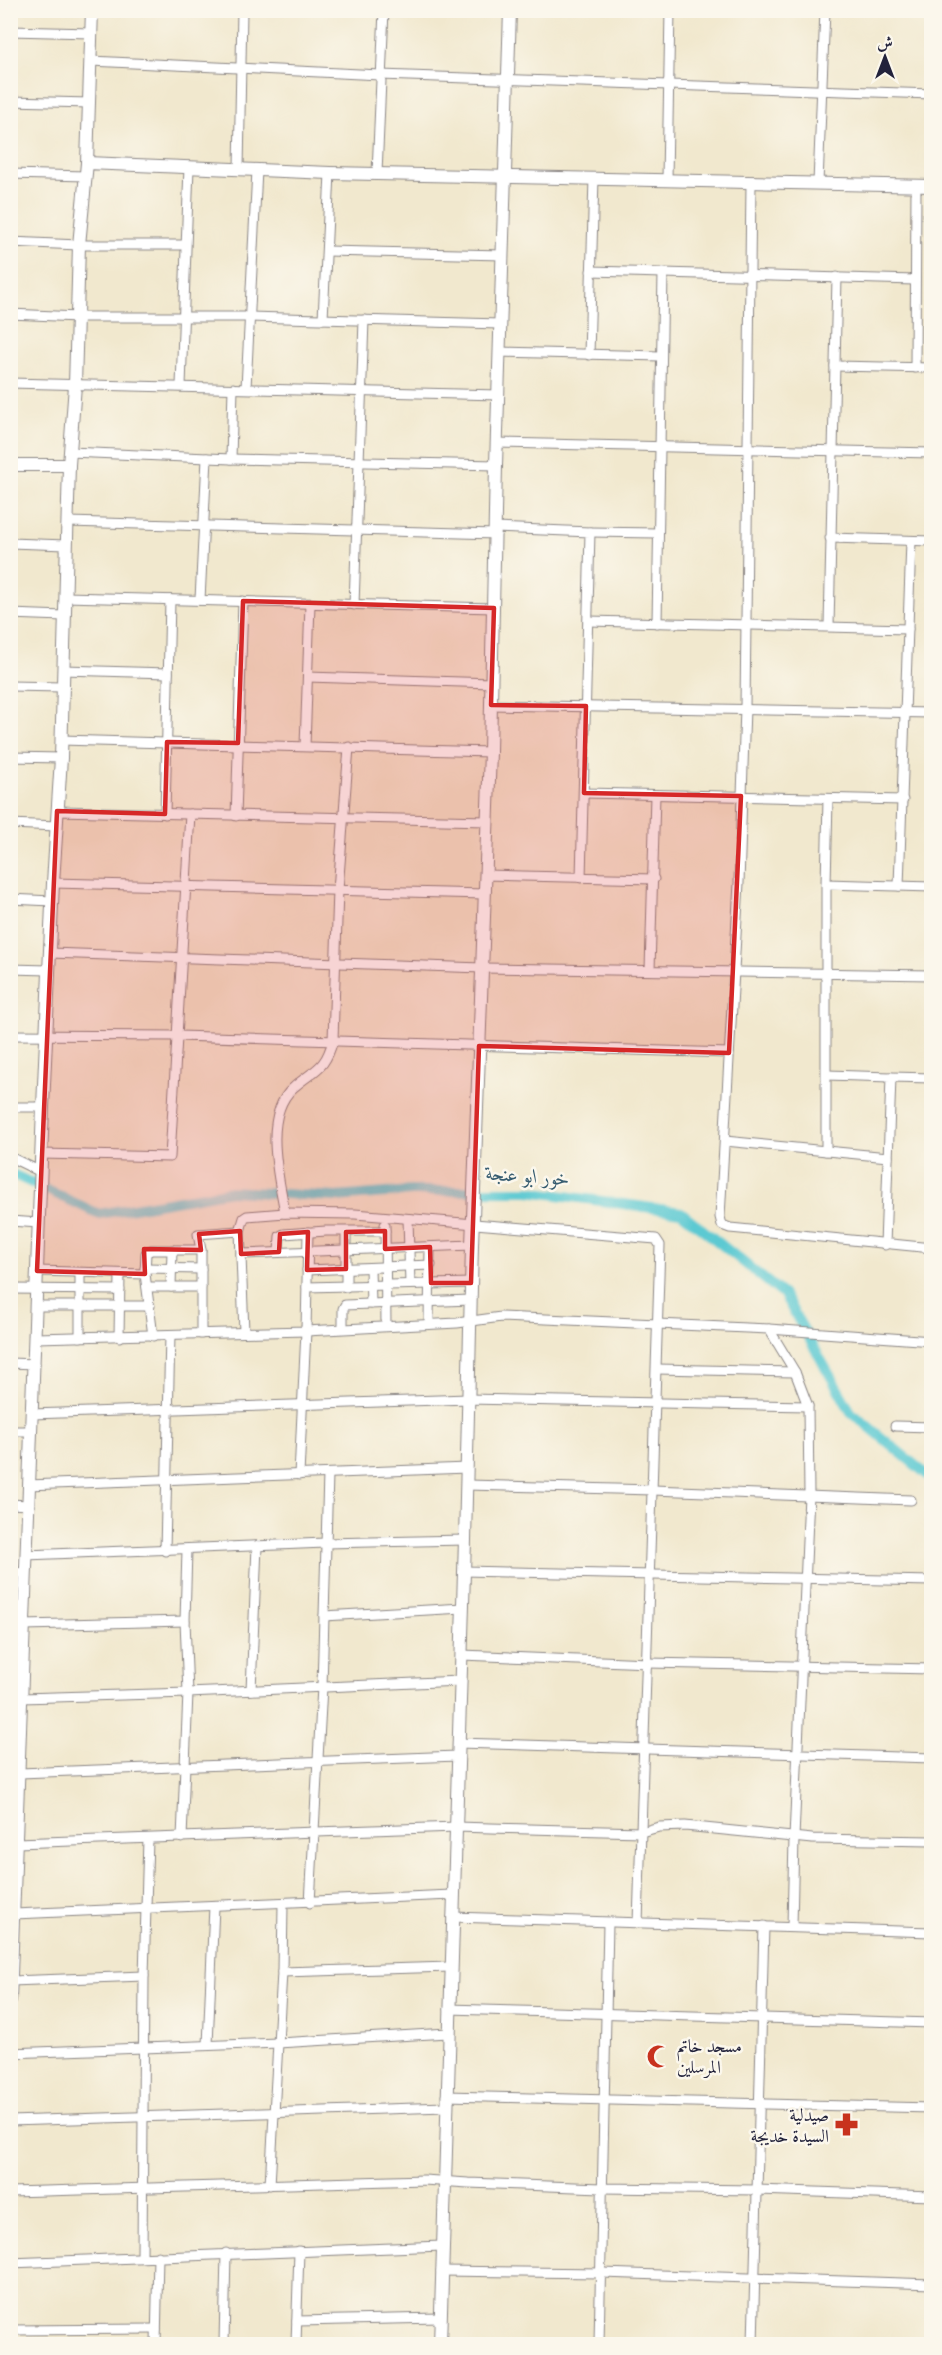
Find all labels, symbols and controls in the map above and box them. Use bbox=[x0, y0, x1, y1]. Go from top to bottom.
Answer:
north arrow bbox=[855, 27, 915, 87]
text: ش bbox=[877, 33, 893, 52]
water label: خور ابو عنجة bbox=[483, 1161, 571, 1191]
place label: مسجد خاتم المرسلين bbox=[677, 2036, 742, 2079]
mosque icon: مسجد خاتم المرسلين bbox=[646, 2043, 672, 2069]
place label: صيدلية السيدة خديجة bbox=[751, 2105, 829, 2147]
pharmacy icon: صيدلية السيدة خديجة bbox=[834, 2112, 860, 2138]

